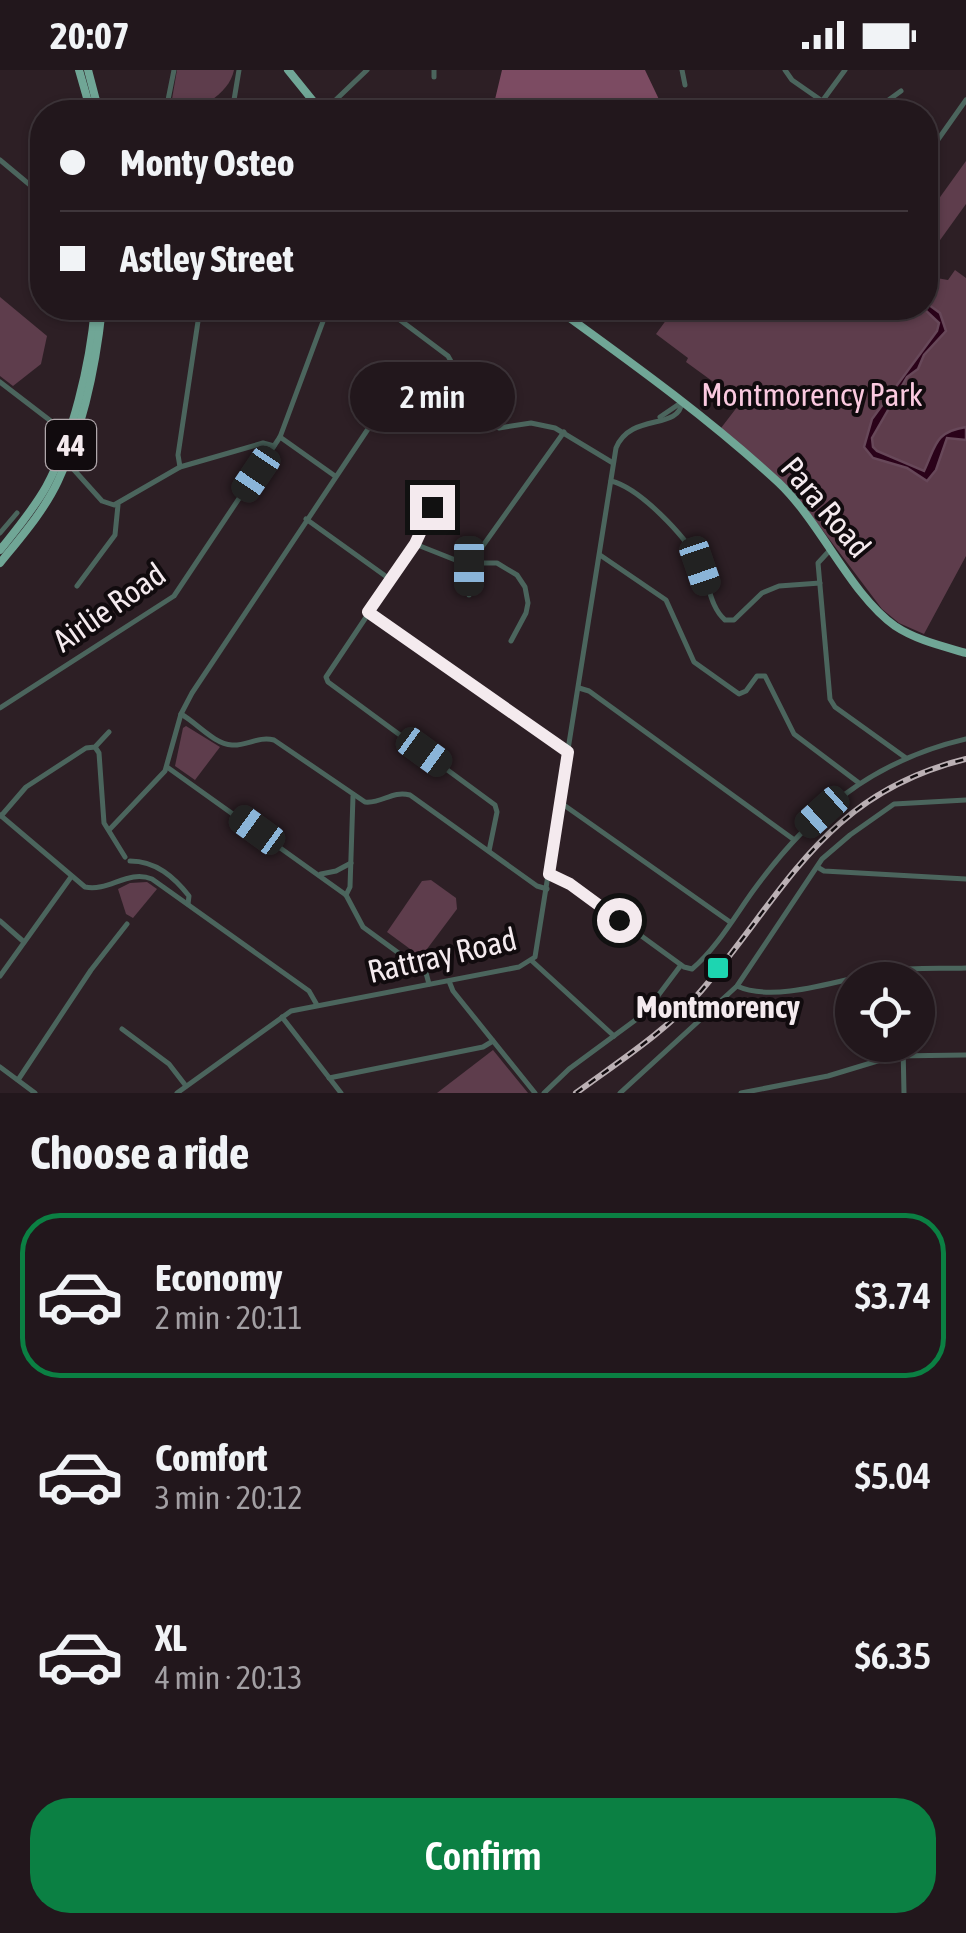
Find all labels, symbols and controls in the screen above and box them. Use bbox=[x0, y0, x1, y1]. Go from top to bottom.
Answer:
text: 20:07 bbox=[50, 14, 130, 57]
text: Monty Osteo bbox=[120, 141, 295, 184]
text: Astley Street bbox=[120, 237, 294, 280]
callout: 2 min bbox=[350, 362, 514, 432]
park label: Montmorency Park bbox=[701, 376, 923, 413]
text: 2 min bbox=[400, 378, 465, 415]
road number: 44 bbox=[46, 420, 96, 470]
car bbox=[227, 441, 285, 507]
street label: Para Road bbox=[774, 449, 878, 565]
route end bbox=[410, 485, 455, 530]
car bbox=[676, 533, 724, 599]
car bbox=[454, 536, 484, 596]
street label: Airlie Road bbox=[46, 555, 172, 659]
car bbox=[391, 722, 457, 782]
car bbox=[790, 781, 854, 843]
car bbox=[224, 800, 290, 860]
route start bbox=[597, 898, 642, 943]
street label: Rattray Road bbox=[364, 920, 520, 990]
marker: Montmorency bbox=[705, 955, 731, 981]
map controls bbox=[835, 962, 935, 1062]
button: locate bbox=[835, 962, 935, 1062]
place label: Montmorency bbox=[636, 988, 801, 1025]
text: Choose a ride bbox=[30, 1127, 249, 1179]
icon: car bbox=[35, 1251, 125, 1341]
text: Economy bbox=[155, 1256, 282, 1299]
text: $3.74 bbox=[855, 1274, 931, 1317]
text: 2 min · 20:11 bbox=[155, 1299, 302, 1336]
icon: car bbox=[35, 1431, 125, 1521]
text: Comfort bbox=[155, 1436, 267, 1479]
text: $5.04 bbox=[855, 1454, 931, 1497]
text: 3 min · 20:12 bbox=[155, 1479, 302, 1516]
icon: car bbox=[35, 1611, 125, 1701]
text: XL bbox=[155, 1616, 187, 1659]
text: $6.35 bbox=[855, 1634, 931, 1677]
text: 4 min · 20:13 bbox=[155, 1659, 302, 1696]
button: Confirm bbox=[30, 1798, 936, 1913]

